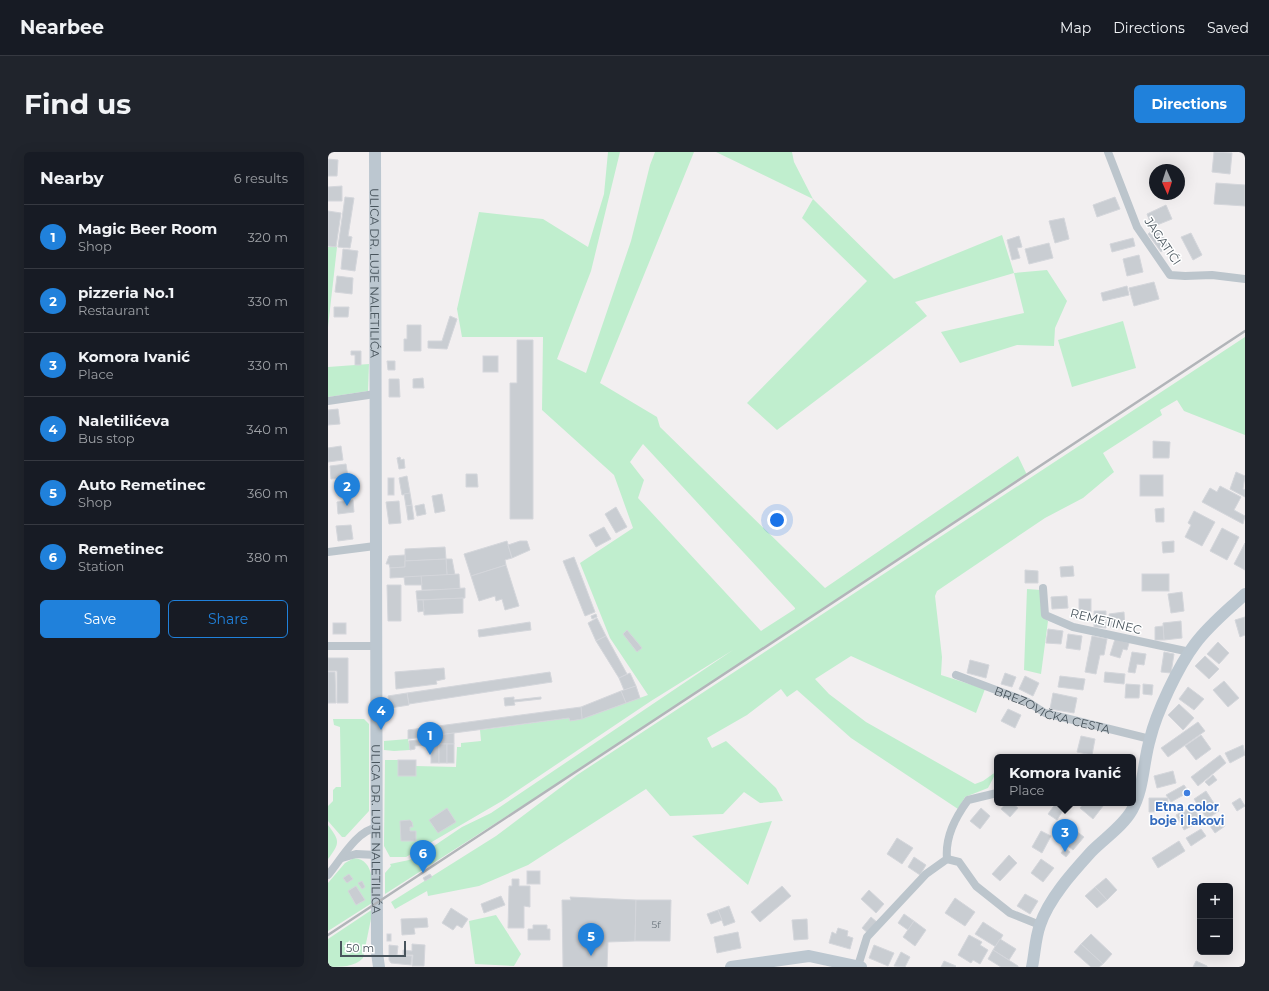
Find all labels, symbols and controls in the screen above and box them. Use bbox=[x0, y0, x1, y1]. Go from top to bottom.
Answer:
text: Nearbee bbox=[20, 16, 104, 39]
text: Map bbox=[1060, 19, 1091, 37]
text: Directions bbox=[1113, 19, 1185, 37]
text: Saved bbox=[1207, 19, 1249, 37]
button: Directions bbox=[1134, 85, 1245, 123]
text: Find us bbox=[24, 87, 131, 121]
north arrow bbox=[1149, 164, 1185, 200]
text: Nearby bbox=[40, 168, 104, 188]
text: 6 results bbox=[234, 170, 288, 186]
street label: ULICA DR. LUJE NALETILIĆA bbox=[368, 188, 383, 358]
street label: JAGATIĆI bbox=[1141, 213, 1184, 268]
text: Magic Beer Room bbox=[78, 219, 217, 238]
text: 1 bbox=[50, 229, 56, 245]
text: 320 m bbox=[248, 229, 288, 245]
text: Shop bbox=[78, 238, 112, 254]
text: pizzeria No.1 bbox=[78, 283, 174, 302]
text: 2 bbox=[49, 293, 57, 309]
text: 330 m bbox=[248, 293, 288, 309]
text: Restaurant bbox=[78, 302, 149, 318]
text: Komora Ivanić bbox=[78, 347, 190, 366]
text: 3 bbox=[49, 357, 57, 373]
text: 330 m bbox=[248, 357, 288, 373]
text: Place bbox=[78, 366, 114, 382]
text: Naletilićeva bbox=[78, 411, 169, 430]
text: 4 bbox=[49, 421, 57, 437]
text: 340 m bbox=[246, 421, 288, 437]
text: Bus stop bbox=[78, 430, 135, 446]
pin: 2 bbox=[334, 473, 360, 506]
text: Auto Remetinec bbox=[78, 475, 206, 494]
text: 5 bbox=[49, 485, 57, 501]
text: 360 m bbox=[247, 485, 288, 501]
text: Shop bbox=[78, 494, 112, 510]
your location bbox=[767, 510, 787, 530]
text: Remetinec bbox=[78, 539, 164, 558]
text: 6 bbox=[49, 549, 57, 565]
text: 380 m bbox=[247, 549, 288, 565]
text: Station bbox=[78, 558, 124, 574]
button: Save bbox=[40, 600, 160, 638]
button: Share bbox=[168, 600, 288, 638]
street label: REMETINEC bbox=[1069, 605, 1144, 637]
street label: BREZOVIČKA CESTA bbox=[992, 683, 1112, 737]
pin: 4 bbox=[368, 697, 394, 730]
pin: 1 bbox=[417, 722, 443, 755]
street label: ULICA DR. LUJE NALETILIĆA bbox=[369, 744, 384, 914]
popup bbox=[994, 754, 1136, 806]
text: Komora Ivanić bbox=[1009, 763, 1121, 782]
text: Place bbox=[1009, 782, 1044, 798]
marker: Etna color boje i lakovi bbox=[1182, 788, 1192, 798]
place label: Etna color boje i lakovi bbox=[1150, 799, 1224, 828]
pin: 3 bbox=[1052, 819, 1078, 852]
pin: 6 bbox=[410, 840, 436, 873]
map controls bbox=[1197, 883, 1233, 955]
button: + bbox=[1197, 883, 1233, 919]
house number: 5f bbox=[651, 918, 661, 931]
button: − bbox=[1197, 919, 1233, 955]
pin: 5 bbox=[578, 923, 604, 956]
scale bar bbox=[340, 939, 406, 958]
text: 50 m bbox=[346, 941, 374, 955]

